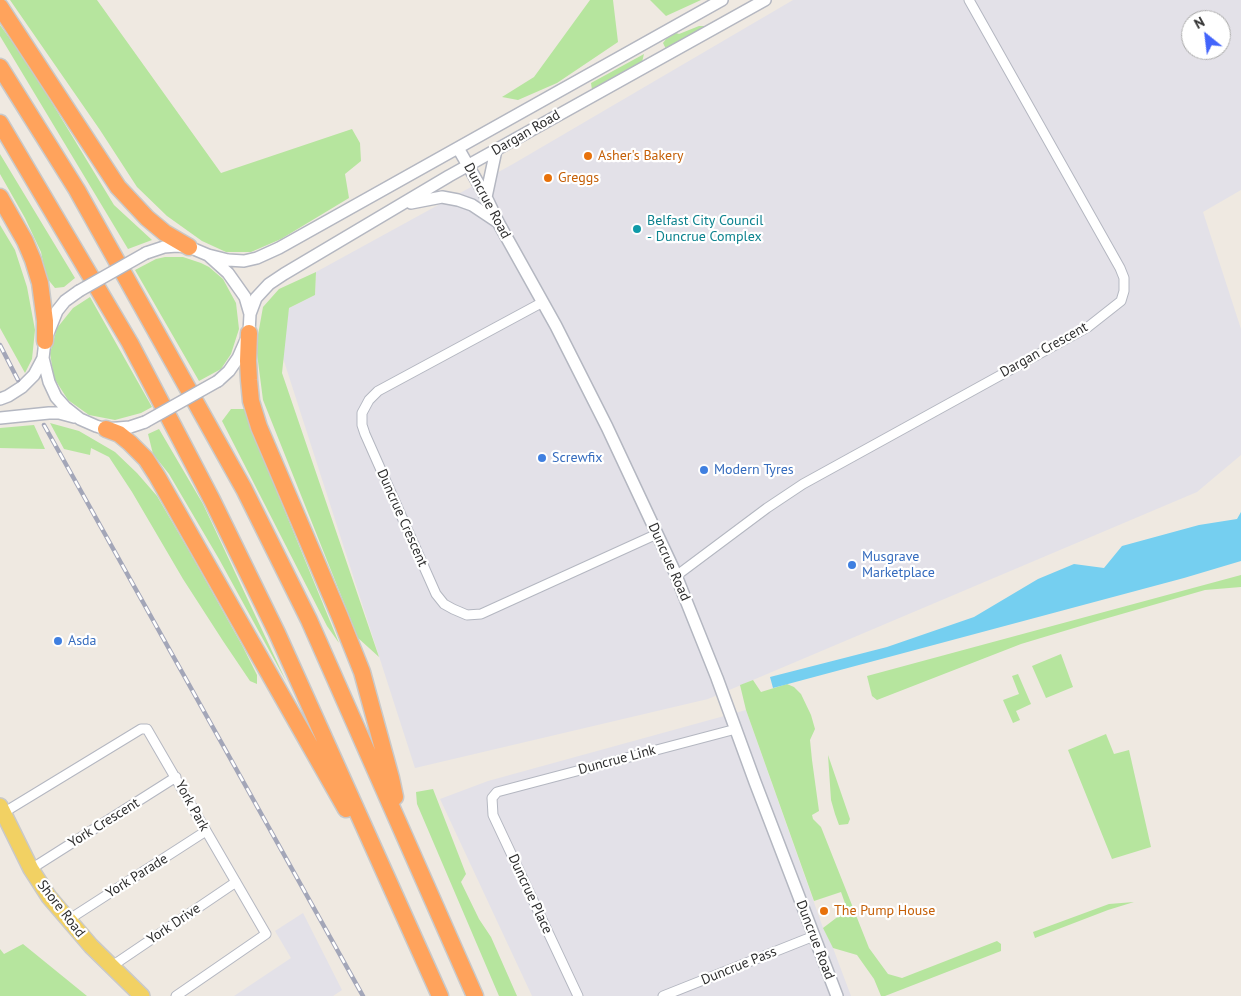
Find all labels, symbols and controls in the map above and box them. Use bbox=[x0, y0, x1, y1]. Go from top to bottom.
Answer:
north arrow bbox=[1181, 10, 1231, 60]
text: N bbox=[1191, 13, 1208, 33]
street label: Dargan Road bbox=[489, 107, 563, 159]
place label: Asher's Bakery bbox=[598, 148, 683, 164]
marker: Asher's Bakery bbox=[582, 150, 594, 162]
street label: Duncrue Road bbox=[460, 160, 514, 242]
place label: Greggs bbox=[558, 170, 599, 186]
marker: Greggs bbox=[542, 172, 554, 184]
place label: Belfast City Council - Duncrue Complex bbox=[647, 213, 763, 246]
marker: Belfast City Council - Duncrue Complex bbox=[631, 223, 643, 235]
street label: Dargan Crescent bbox=[997, 319, 1091, 381]
place label: Screwfix bbox=[552, 450, 603, 466]
marker: Screwfix bbox=[536, 452, 548, 464]
place label: Modern Tyres bbox=[714, 462, 794, 478]
marker: Modern Tyres bbox=[698, 464, 710, 476]
street label: Duncrue Crescent bbox=[373, 467, 431, 569]
street label: Duncrue Road bbox=[644, 520, 694, 604]
place label: Musgrave Marketplace bbox=[862, 549, 935, 582]
marker: Musgrave Marketplace bbox=[846, 559, 858, 571]
place label: Asda bbox=[68, 633, 97, 649]
marker: Asda bbox=[52, 635, 64, 647]
street label: Duncrue Link bbox=[577, 742, 657, 778]
street label: York Park bbox=[171, 778, 213, 834]
street label: York Crescent bbox=[65, 795, 143, 851]
street label: York Parade bbox=[103, 850, 171, 902]
street label: Duncrue Place bbox=[504, 852, 556, 936]
street label: Shore Road bbox=[33, 877, 89, 941]
street label: Duncrue Road bbox=[792, 898, 838, 982]
street label: York Drive bbox=[144, 900, 204, 948]
place label: The Pump House bbox=[834, 903, 935, 919]
marker: The Pump House bbox=[818, 905, 830, 917]
street label: Duncrue Pass bbox=[699, 943, 779, 989]

